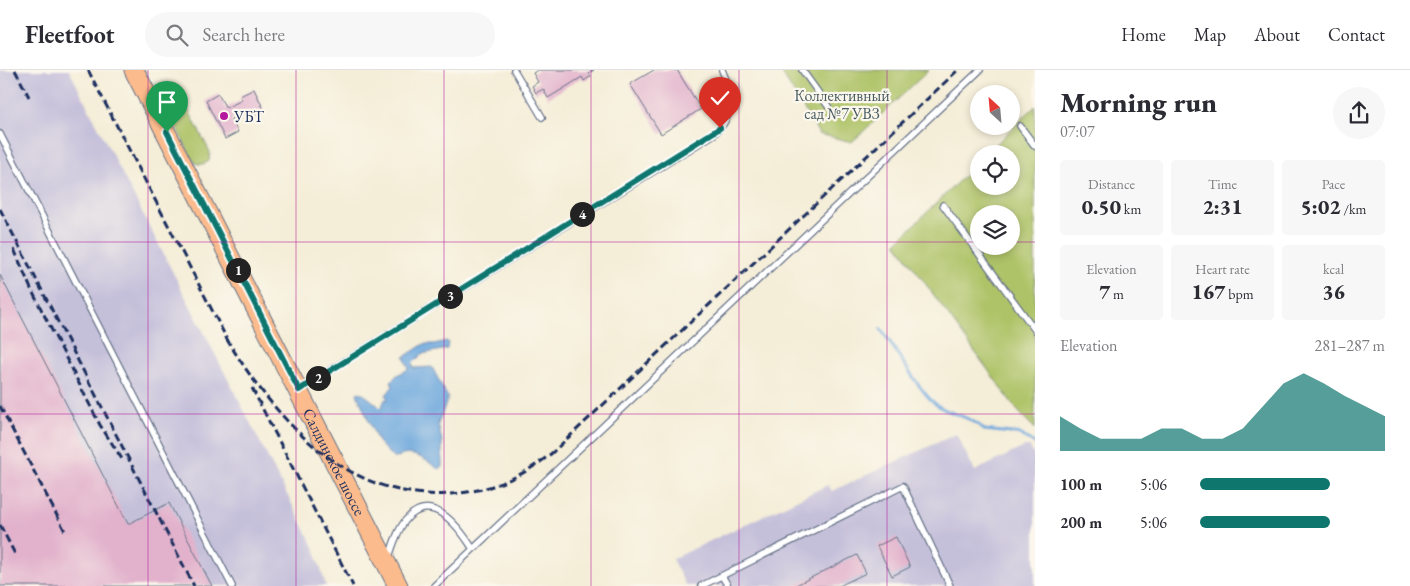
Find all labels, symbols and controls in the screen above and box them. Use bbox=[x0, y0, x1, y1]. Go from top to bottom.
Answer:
search box bbox=[145, 12, 495, 57]
text: Fleetfoot bbox=[25, 19, 115, 50]
icon: search bbox=[163, 21, 191, 49]
text: Search here bbox=[203, 22, 285, 47]
text: Home bbox=[1121, 23, 1166, 46]
text: Map bbox=[1194, 23, 1226, 46]
text: About bbox=[1254, 23, 1300, 46]
text: Contact bbox=[1328, 23, 1385, 46]
pin bbox=[699, 77, 741, 128]
pin bbox=[146, 81, 188, 132]
icon: check bbox=[706, 84, 734, 112]
text: Morning run bbox=[1060, 84, 1217, 120]
park label: Коллективный сад №7 УВЗ bbox=[794, 85, 890, 124]
north arrow bbox=[970, 85, 1020, 135]
map controls bbox=[970, 85, 1020, 255]
button: share bbox=[1333, 87, 1385, 139]
icon: arrive bbox=[153, 88, 181, 116]
place label: УБТ bbox=[233, 106, 264, 127]
marker: УБТ bbox=[218, 110, 230, 122]
text: 07:07 bbox=[1060, 121, 1095, 142]
button: locate bbox=[970, 145, 1020, 195]
text: Distance bbox=[1088, 175, 1135, 193]
text: Time bbox=[1208, 175, 1237, 193]
text: Pace bbox=[1322, 175, 1345, 193]
text: 0.50 bbox=[1082, 193, 1121, 220]
text: 2:31 bbox=[1202, 193, 1243, 220]
text: 5:02 bbox=[1301, 193, 1341, 220]
text: km bbox=[1121, 200, 1141, 218]
text: /km bbox=[1341, 200, 1366, 218]
pin: 4 bbox=[570, 202, 594, 226]
text: 4 bbox=[579, 205, 586, 223]
button: layers bbox=[970, 205, 1020, 255]
pin: 1 bbox=[226, 258, 250, 282]
text: Elevation bbox=[1086, 260, 1137, 278]
text: Heart rate bbox=[1195, 260, 1250, 278]
text: kcal bbox=[1323, 260, 1344, 278]
text: 1 bbox=[235, 261, 242, 279]
text: 7 bbox=[1099, 278, 1110, 305]
text: 167 bbox=[1191, 278, 1225, 305]
text: 36 bbox=[1322, 278, 1345, 305]
pin: 3 bbox=[438, 284, 462, 308]
text: m bbox=[1110, 285, 1124, 303]
text: bpm bbox=[1225, 285, 1254, 303]
text: 3 bbox=[447, 287, 454, 305]
text: Elevation bbox=[1060, 335, 1118, 356]
text: 281–287 m bbox=[1314, 335, 1385, 356]
pin: 2 bbox=[306, 366, 330, 390]
text: 2 bbox=[315, 369, 322, 387]
street label: Салдинское шоссе bbox=[298, 405, 370, 519]
text: 100 m bbox=[1060, 474, 1102, 495]
text: 5:06 bbox=[1140, 474, 1167, 495]
text: 200 m bbox=[1060, 512, 1102, 533]
text: 5:06 bbox=[1140, 512, 1167, 533]

